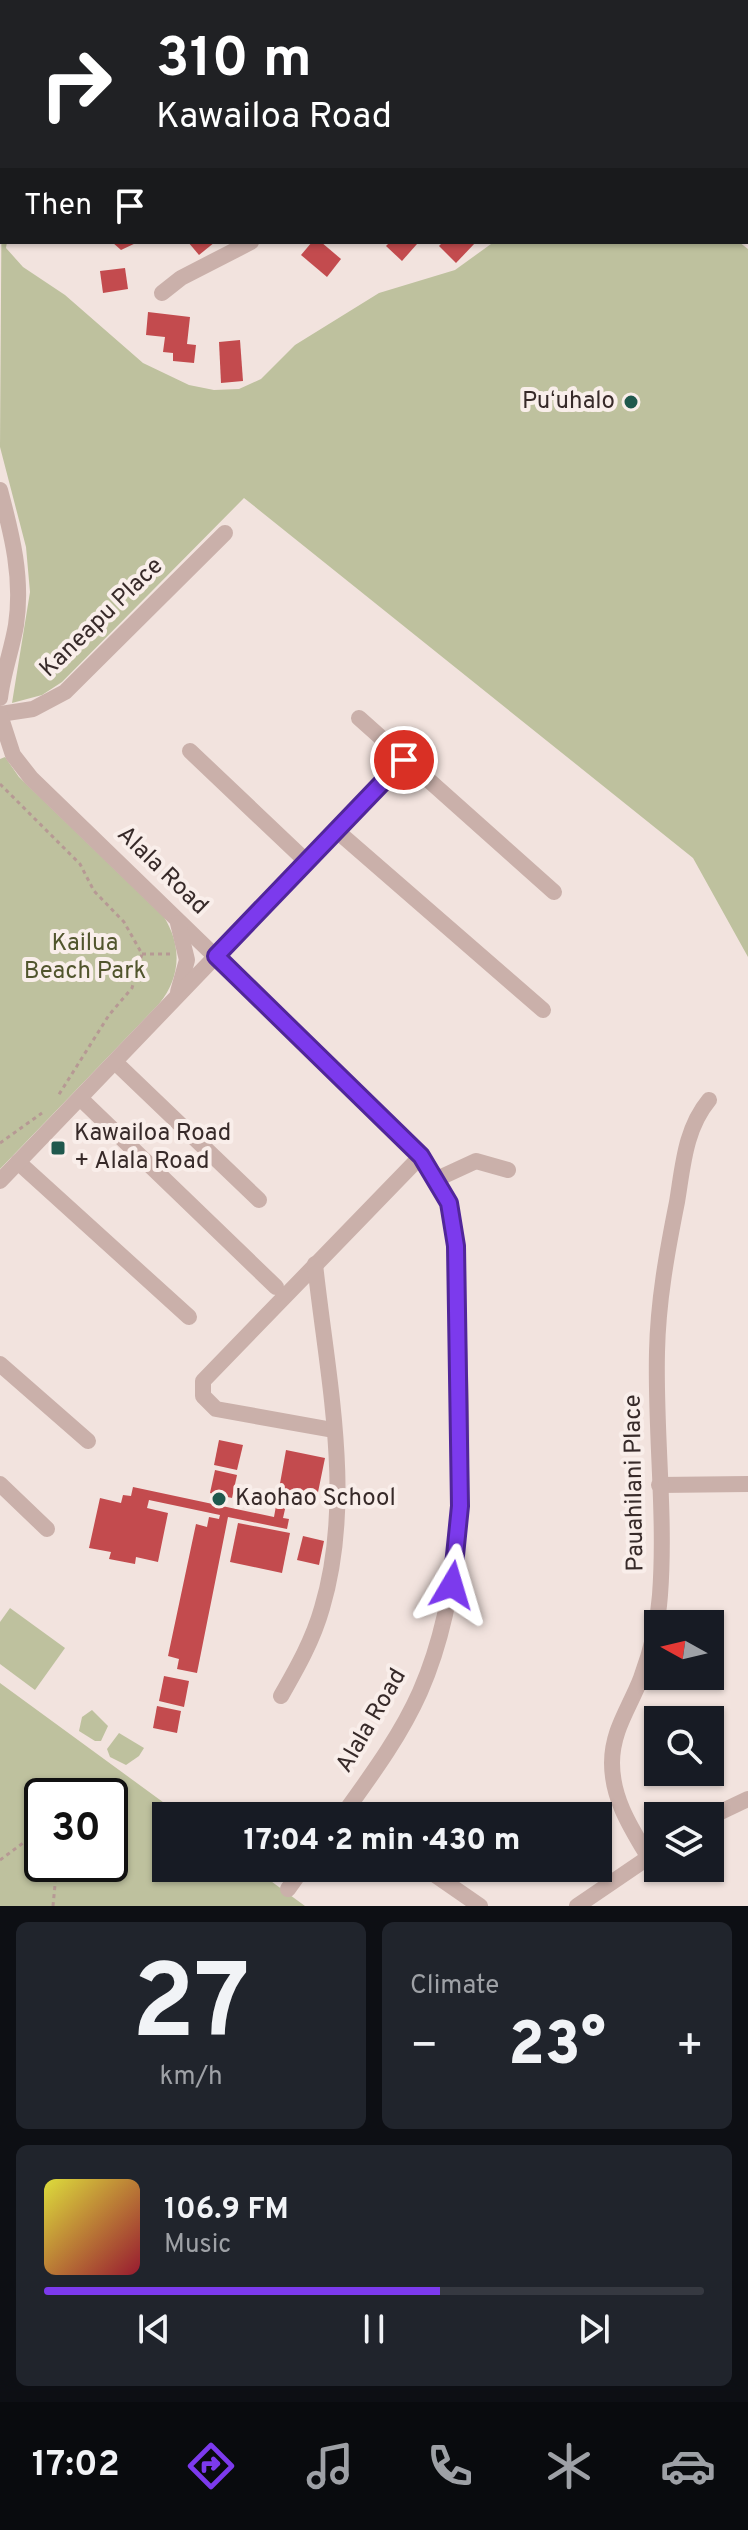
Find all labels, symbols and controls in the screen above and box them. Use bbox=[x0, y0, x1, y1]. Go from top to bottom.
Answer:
text: 310 m bbox=[156, 26, 312, 96]
icon: right bbox=[24, 32, 128, 136]
text: Kawailoa Road bbox=[156, 95, 392, 141]
icon: arrive bbox=[108, 184, 152, 228]
text: Then bbox=[24, 188, 92, 225]
place label: Puʻuhalo bbox=[522, 387, 615, 417]
marker: Puʻuhalo bbox=[622, 393, 640, 411]
street label: Kaneapu Place bbox=[34, 552, 170, 684]
pin bbox=[370, 726, 438, 794]
icon: arrive bbox=[382, 738, 426, 782]
street label: Alala Road bbox=[110, 820, 214, 922]
park label: Kailua Beach Park bbox=[24, 929, 146, 987]
place label: Kawailoa Road + Alala Road bbox=[74, 1119, 231, 1177]
marker: Kawailoa Road + Alala Road bbox=[49, 1139, 67, 1157]
street label: Pauahilani Place bbox=[618, 1394, 652, 1572]
place label: Kaohao School bbox=[235, 1484, 396, 1514]
marker: Kaohao School bbox=[210, 1490, 228, 1508]
position arrow bbox=[410, 1543, 494, 1627]
north arrow bbox=[644, 1610, 724, 1690]
map controls bbox=[644, 1610, 724, 1882]
street label: Alala Road bbox=[330, 1664, 414, 1778]
button: search bbox=[644, 1706, 724, 1786]
speed limit sign: 30 bbox=[24, 1778, 128, 1882]
button: layers bbox=[644, 1802, 724, 1882]
text: 17:04 · 2 min · 430 m bbox=[244, 1823, 520, 1860]
text: 27 bbox=[132, 1943, 250, 2075]
text: Climate bbox=[410, 1970, 499, 2003]
text: 23° bbox=[508, 2010, 606, 2086]
text: − bbox=[410, 2020, 438, 2076]
text: + bbox=[676, 2020, 704, 2076]
text: km/h bbox=[159, 2061, 223, 2094]
text: 106.9 FM bbox=[164, 2192, 289, 2229]
text: Music bbox=[164, 2229, 231, 2262]
icon: previous bbox=[132, 2307, 176, 2351]
icon: pause bbox=[352, 2307, 396, 2351]
icon: next bbox=[572, 2307, 616, 2351]
icon: directions bbox=[183, 2438, 239, 2494]
icon: music bbox=[302, 2438, 358, 2494]
icon: phone bbox=[422, 2438, 478, 2494]
icon: climate bbox=[541, 2438, 597, 2494]
icon: car bbox=[660, 2438, 716, 2494]
text: 17:02 bbox=[32, 2443, 120, 2489]

